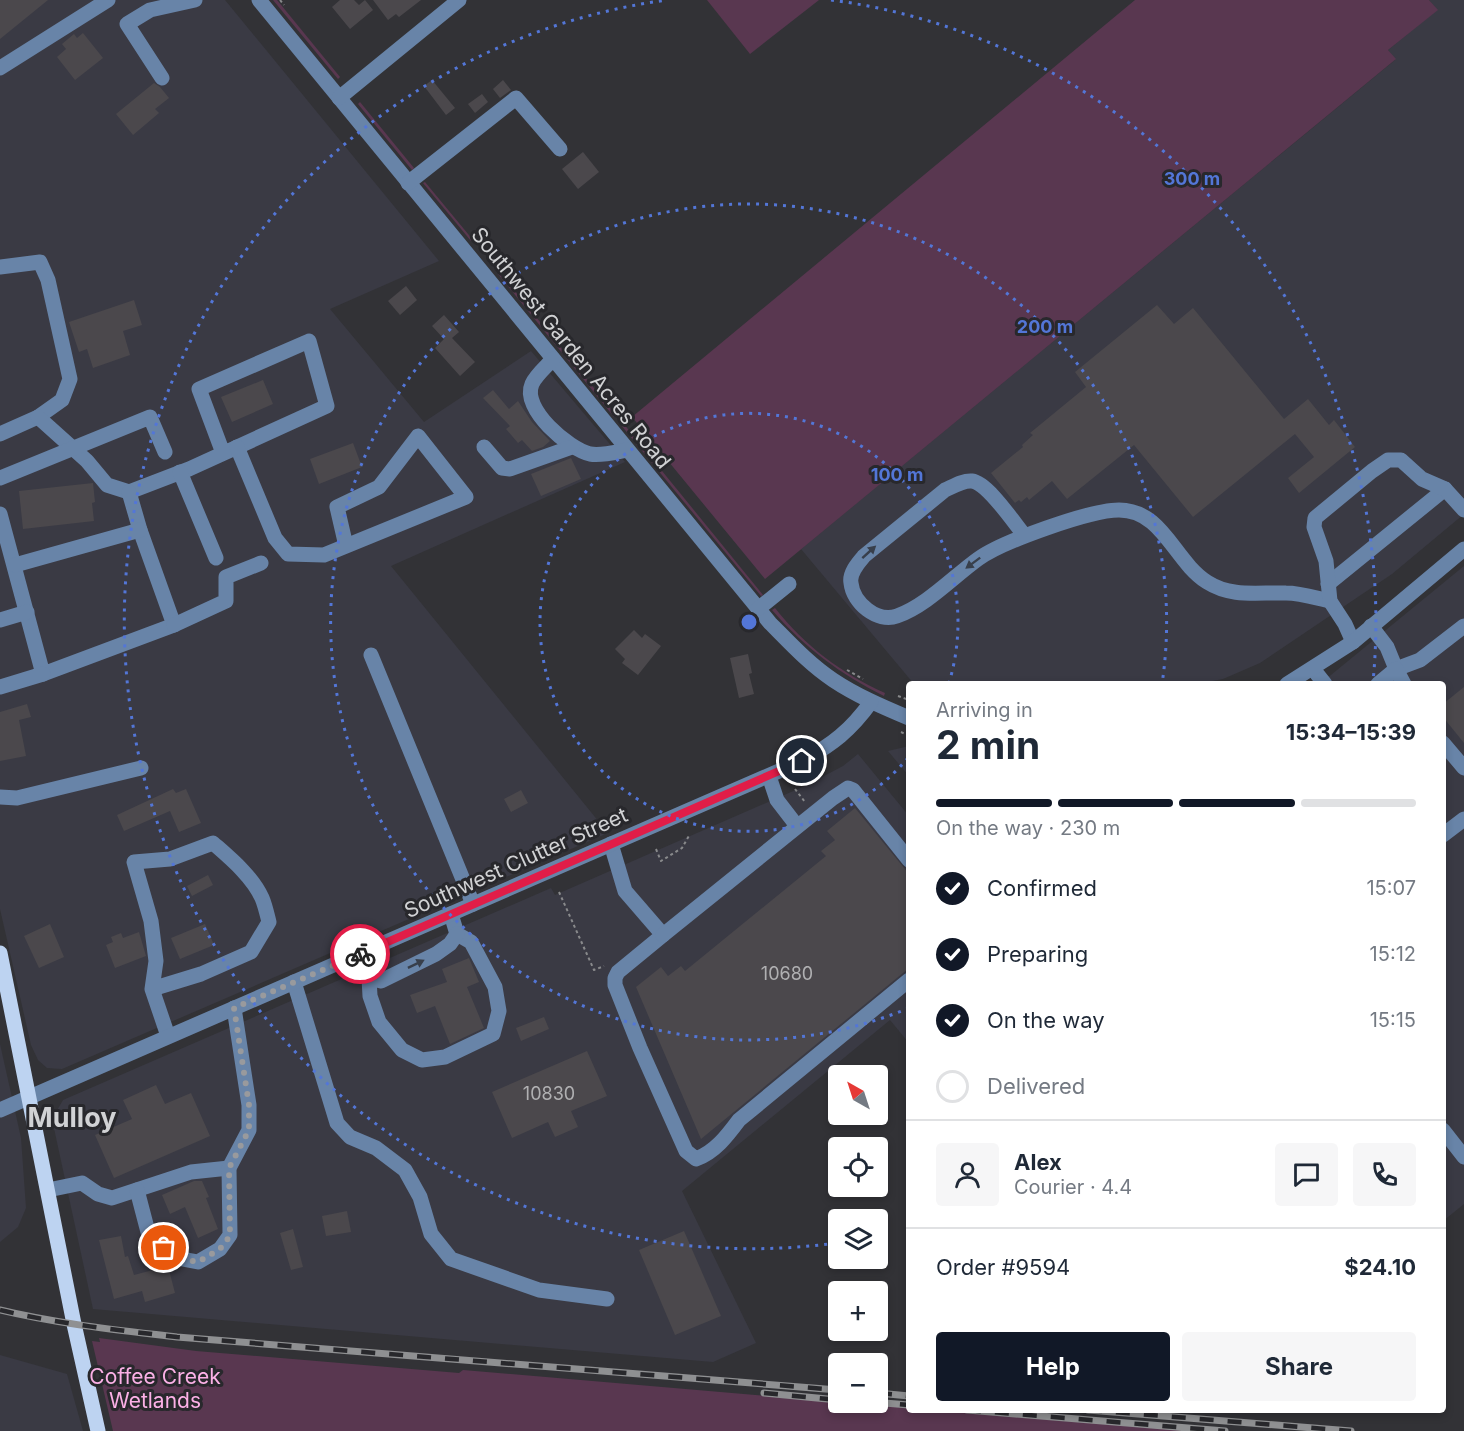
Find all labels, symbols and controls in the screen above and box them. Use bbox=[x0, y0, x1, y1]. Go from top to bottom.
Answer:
text: 300 m bbox=[1164, 168, 1220, 189]
street label: Southwest Garden Acres Road bbox=[466, 222, 676, 473]
text: 200 m bbox=[1017, 316, 1073, 337]
text: 100 m bbox=[871, 464, 923, 485]
one-way arrow bbox=[861, 546, 876, 559]
one-way arrow bbox=[965, 556, 981, 569]
centre of rings bbox=[739, 612, 759, 632]
text: Arriving in bbox=[936, 698, 1033, 722]
text: 15:34–15:39 bbox=[1286, 719, 1416, 745]
text: 2 min bbox=[936, 721, 1040, 768]
pin bbox=[776, 735, 827, 786]
icon: home bbox=[785, 744, 818, 777]
street label: Southwest Clutter Street bbox=[400, 802, 631, 923]
text: On the way · 230 m bbox=[936, 816, 1120, 840]
icon: check bbox=[936, 872, 969, 905]
text: Confirmed bbox=[987, 875, 1097, 901]
text: 15:07 bbox=[1366, 876, 1416, 900]
courier bbox=[330, 924, 390, 984]
icon: bike bbox=[344, 938, 377, 971]
icon: check bbox=[936, 938, 969, 971]
text: Preparing bbox=[987, 941, 1088, 967]
text: 15:12 bbox=[1370, 942, 1416, 966]
one-way arrow bbox=[408, 959, 425, 969]
house number: 10680 bbox=[761, 963, 813, 984]
icon: check bbox=[936, 1004, 969, 1037]
text: On the way bbox=[987, 1007, 1105, 1033]
text: 15:15 bbox=[1370, 1008, 1416, 1032]
north arrow bbox=[828, 1065, 888, 1125]
map controls bbox=[828, 1065, 888, 1413]
text: Delivered bbox=[987, 1073, 1085, 1099]
house number: 10830 bbox=[523, 1083, 575, 1104]
district label: Mulloy bbox=[28, 1101, 116, 1134]
button: locate bbox=[828, 1137, 888, 1197]
button: person bbox=[936, 1143, 999, 1206]
button: chat bbox=[1275, 1143, 1338, 1206]
button: phone bbox=[1353, 1143, 1416, 1206]
text: Alex bbox=[1014, 1149, 1062, 1175]
text: Courier · 4.4 bbox=[1014, 1175, 1132, 1199]
button: layers bbox=[828, 1209, 888, 1269]
pin bbox=[138, 1222, 189, 1273]
icon: bag bbox=[147, 1231, 180, 1264]
text: Order #9594 bbox=[936, 1254, 1070, 1280]
text: $24.10 bbox=[1344, 1254, 1416, 1280]
button: + bbox=[828, 1281, 888, 1341]
button: Help bbox=[936, 1332, 1170, 1401]
button: Share bbox=[1182, 1332, 1416, 1401]
button: − bbox=[828, 1353, 888, 1413]
park label: Coffee Creek Wetlands bbox=[89, 1364, 221, 1413]

